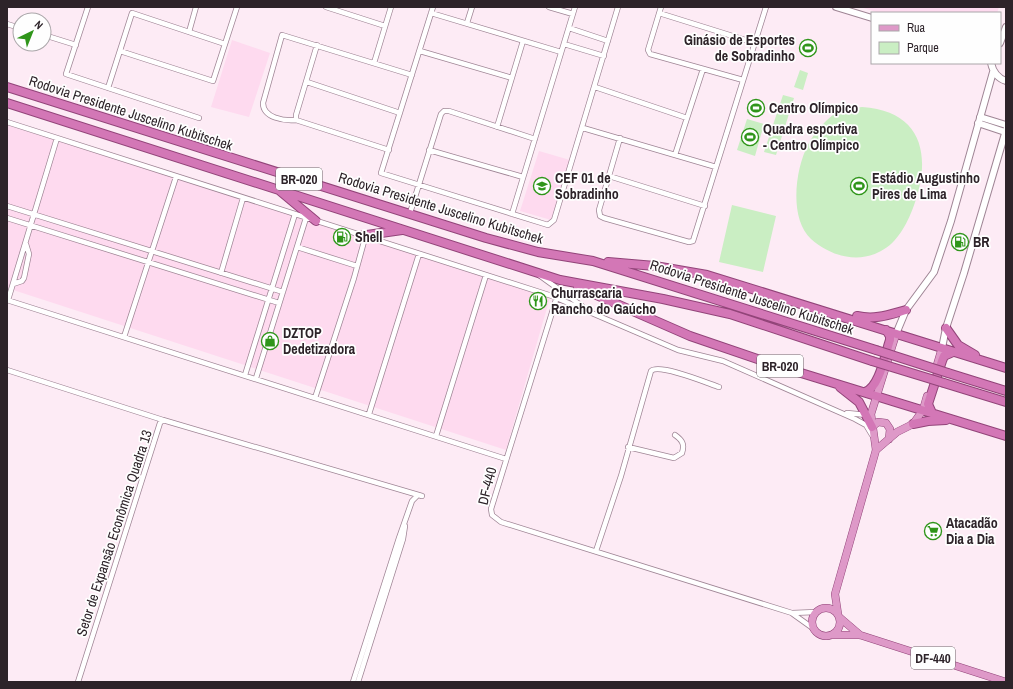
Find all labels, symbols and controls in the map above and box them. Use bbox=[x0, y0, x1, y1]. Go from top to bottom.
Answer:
north arrow bbox=[12, 12, 52, 52]
legend bbox=[871, 12, 1001, 64]
text: N bbox=[32, 17, 46, 32]
text: Rua bbox=[907, 20, 926, 36]
place label: Ginásio de Esportes de Sobradinho bbox=[684, 31, 795, 65]
sports icon: Ginásio de Esportes de Sobradinho bbox=[798, 38, 818, 58]
text: Parque bbox=[907, 40, 939, 56]
street label: Rodovia Presidente Juscelino Kubitschek bbox=[27, 72, 235, 155]
sports icon: Centro Olímpico bbox=[746, 98, 766, 118]
place label: Centro Olímpico bbox=[769, 99, 858, 117]
place label: Quadra esportiva - Centro Olímpico bbox=[763, 120, 859, 154]
sports icon: Quadra esportiva - Centro Olímpico bbox=[740, 127, 760, 147]
road number: BR-020 bbox=[276, 168, 322, 190]
street label: Rodovia Presidente Juscelino Kubitschek bbox=[336, 168, 546, 248]
place label: CEF 01 de Sobradinho bbox=[555, 169, 619, 203]
place label: Estádio Augustinho Pires de Lima bbox=[872, 169, 980, 203]
school or university icon: CEF 01 de Sobradinho bbox=[532, 176, 552, 196]
sports icon: Estádio Augustinho Pires de Lima bbox=[849, 176, 869, 196]
fuel station icon: Shell bbox=[332, 227, 352, 247]
place label: Shell bbox=[355, 228, 382, 246]
fuel station icon: BR bbox=[950, 232, 970, 252]
place label: BR bbox=[973, 233, 990, 251]
street label: Rodovia Presidente Juscelino Kubitschek bbox=[648, 256, 856, 339]
place label: Churrascaria Rancho do Gaúcho bbox=[551, 284, 656, 318]
restaurant icon: Churrascaria Rancho do Gaúcho bbox=[528, 291, 548, 311]
place label: DZTOP Dedetizadora bbox=[283, 324, 356, 358]
shop icon: DZTOP Dedetizadora bbox=[260, 331, 280, 351]
road number: BR-020 bbox=[757, 355, 803, 377]
street label: Setor de Expansão Econômica Quadra 13 bbox=[72, 428, 156, 638]
street label: DF-440 bbox=[474, 465, 500, 507]
place label: Atacadão Dia a Dia bbox=[946, 514, 998, 548]
supermarket icon: Atacadão Dia a Dia bbox=[923, 521, 943, 541]
road number: DF-440 bbox=[911, 647, 955, 669]

